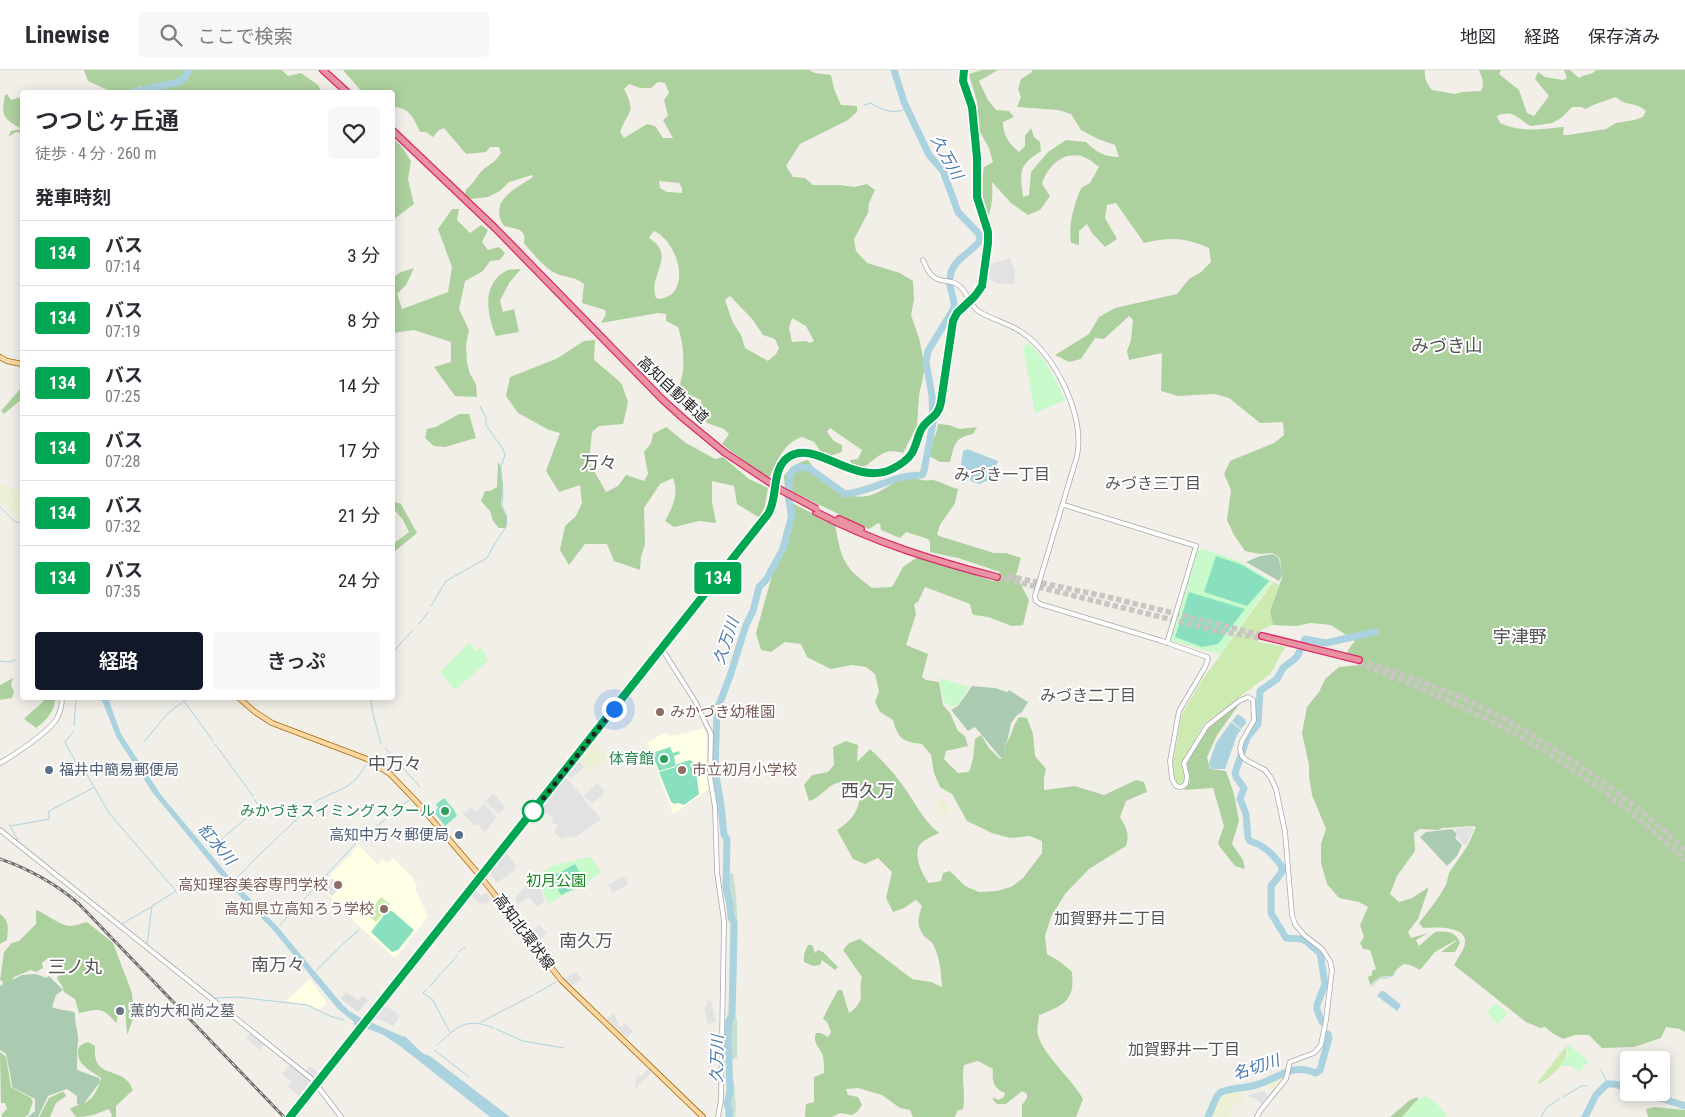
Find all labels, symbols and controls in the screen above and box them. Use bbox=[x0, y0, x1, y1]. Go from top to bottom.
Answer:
search box bbox=[139, 12, 489, 57]
text: Linewise bbox=[25, 21, 109, 49]
icon: search bbox=[157, 21, 185, 49]
text: ここで検索 bbox=[197, 25, 292, 48]
text: 地図 bbox=[1460, 26, 1496, 47]
text: 経路 bbox=[1524, 26, 1560, 47]
text: 保存済み bbox=[1588, 26, 1660, 47]
text: つつじヶ丘通 bbox=[35, 107, 179, 135]
button: heart bbox=[328, 107, 380, 159]
water label: 久万川 bbox=[927, 131, 968, 184]
text: 徒歩 · 4 分 · 260 m bbox=[35, 144, 156, 163]
text: 発車時刻 bbox=[35, 186, 111, 209]
text: バス bbox=[105, 234, 143, 257]
text: 134 bbox=[49, 242, 76, 263]
text: 3 分 bbox=[347, 244, 380, 267]
text: 07:14 bbox=[105, 257, 140, 276]
text: バス bbox=[105, 299, 143, 322]
text: 134 bbox=[49, 307, 76, 328]
text: 8 分 bbox=[347, 309, 380, 332]
text: 07:19 bbox=[105, 322, 140, 341]
district label: みづき山 bbox=[1411, 335, 1483, 356]
street label: 高知自動車道 bbox=[634, 353, 712, 427]
text: バス bbox=[105, 364, 143, 387]
text: 134 bbox=[49, 372, 76, 393]
text: 14 分 bbox=[338, 374, 380, 397]
text: 07:25 bbox=[105, 387, 140, 406]
text: バス bbox=[105, 429, 143, 452]
text: 134 bbox=[49, 437, 76, 458]
text: 17 分 bbox=[338, 439, 380, 462]
text: 07:28 bbox=[105, 452, 140, 471]
district label: 万々 bbox=[581, 452, 617, 473]
district label: みづき一丁目 bbox=[954, 465, 1050, 484]
district label: みづき三丁目 bbox=[1105, 474, 1201, 493]
text: バス bbox=[105, 494, 143, 517]
text: 134 bbox=[49, 502, 76, 523]
text: 21 分 bbox=[338, 504, 380, 527]
text: 07:32 bbox=[105, 517, 140, 536]
text: バス bbox=[105, 559, 143, 582]
line badge: 134 bbox=[689, 562, 747, 594]
text: 134 bbox=[49, 567, 76, 588]
text: 134 bbox=[704, 567, 732, 588]
text: 24 分 bbox=[338, 569, 380, 592]
text: 07:35 bbox=[105, 582, 140, 601]
water label: 久万川 bbox=[709, 613, 743, 667]
district label: 宇津野 bbox=[1493, 626, 1547, 647]
button: 経路 bbox=[35, 632, 203, 690]
button: きっぷ bbox=[213, 632, 380, 690]
district label: みづき二丁目 bbox=[1040, 686, 1136, 705]
your location bbox=[602, 697, 627, 722]
place label: みかづき幼稚園 bbox=[670, 703, 775, 721]
marker: みかづき幼稚園 bbox=[654, 706, 666, 718]
place label: 体育館 bbox=[609, 750, 654, 768]
district label: 中万々 bbox=[368, 753, 422, 774]
marker: 体育館 bbox=[658, 753, 670, 765]
place label: 福井中簡易郵便局 bbox=[59, 761, 179, 779]
place label: 市立初月小学校 bbox=[692, 761, 797, 779]
marker: 福井中簡易郵便局 bbox=[43, 764, 55, 776]
marker: 市立初月小学校 bbox=[676, 764, 688, 776]
district label: 西久万 bbox=[841, 780, 895, 801]
unlabelled marker bbox=[522, 800, 544, 822]
place label: みかづきスイミングスクール bbox=[240, 802, 435, 820]
marker: みかづきスイミングスクール bbox=[439, 805, 451, 817]
water label: 紅水川 bbox=[194, 820, 241, 870]
place label: 高知中万々郵便局 bbox=[329, 826, 449, 844]
marker: 高知中万々郵便局 bbox=[453, 829, 465, 841]
park label: 初月公園 bbox=[526, 872, 586, 890]
place label: 高知理容美容専門学校 bbox=[178, 876, 328, 894]
marker: 高知理容美容専門学校 bbox=[332, 879, 344, 891]
street label: 高知北環状線 bbox=[490, 891, 558, 973]
place label: 高知県立高知ろう学校 bbox=[224, 900, 374, 918]
marker: 高知県立高知ろう学校 bbox=[378, 903, 390, 915]
district label: 加賀野井二丁目 bbox=[1054, 909, 1166, 928]
district label: 南久万 bbox=[559, 930, 613, 951]
district label: 南万々 bbox=[251, 954, 305, 975]
district label: 三ノ丸 bbox=[48, 956, 102, 977]
place label: 薫的大和尚之墓 bbox=[130, 1002, 235, 1020]
marker: 薫的大和尚之墓 bbox=[114, 1005, 126, 1017]
water label: 久万川 bbox=[707, 1033, 727, 1083]
district label: 加賀野井一丁目 bbox=[1128, 1040, 1240, 1059]
water label: 名切川 bbox=[1230, 1050, 1284, 1083]
map controls bbox=[1620, 1051, 1670, 1101]
button: locate bbox=[1620, 1051, 1670, 1101]

